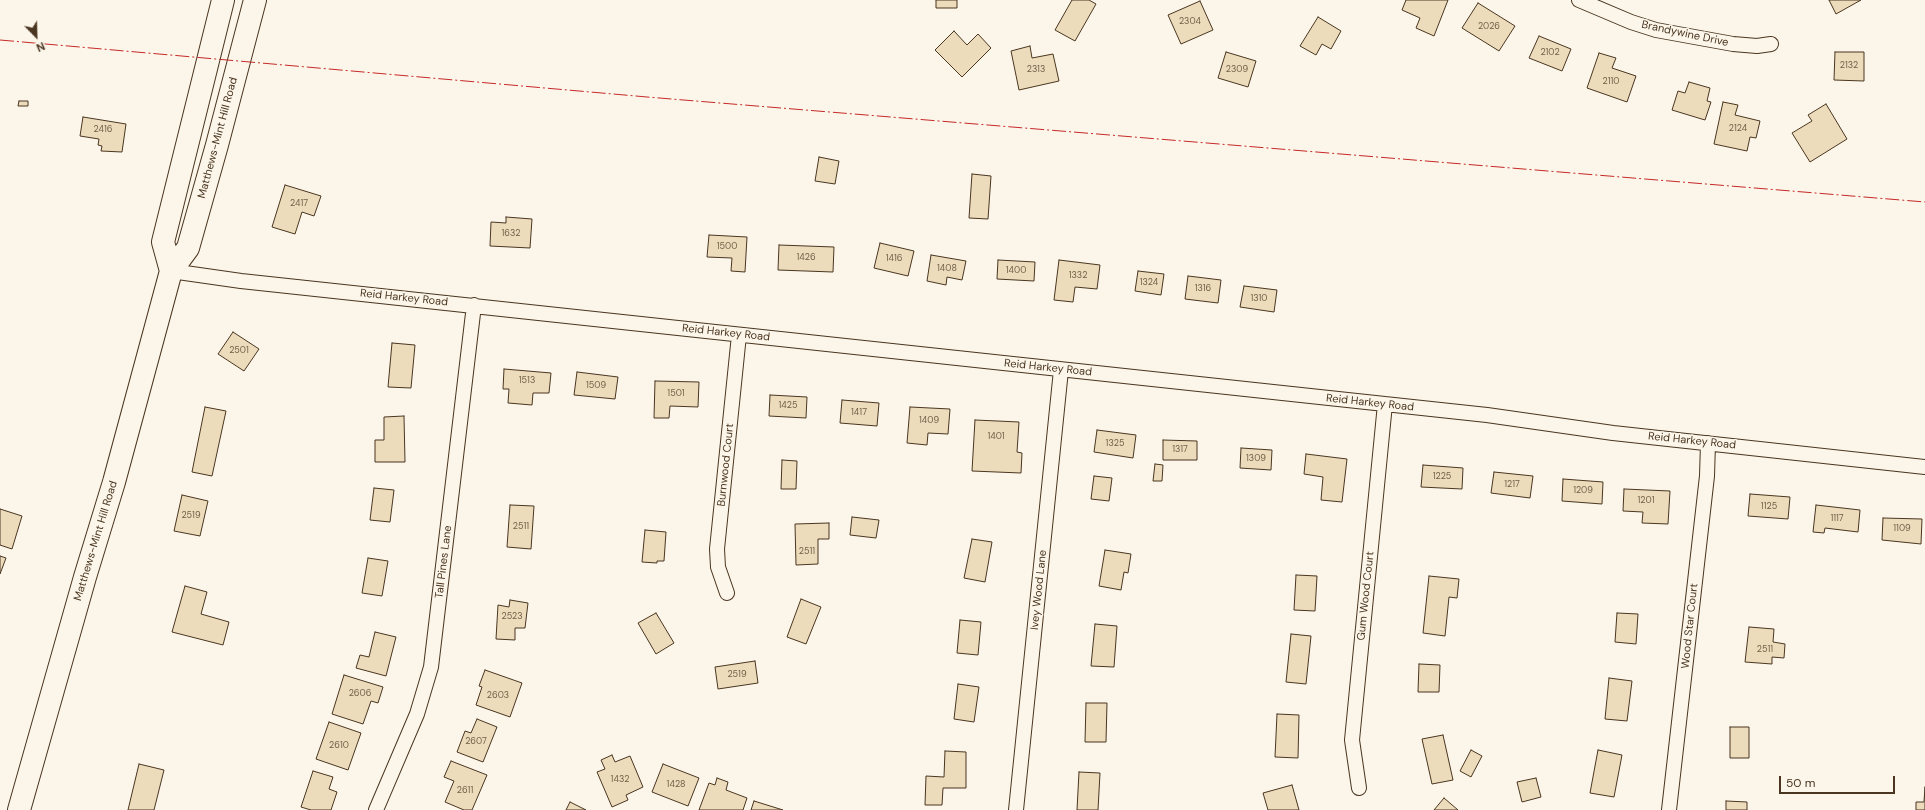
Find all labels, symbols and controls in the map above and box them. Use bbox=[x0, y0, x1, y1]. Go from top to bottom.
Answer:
north arrow bbox=[16, 16, 56, 56]
house number: 2304 bbox=[1179, 17, 1201, 27]
street label: Brandywine Drive bbox=[1640, 18, 1730, 50]
house number: 2026 bbox=[1478, 22, 1500, 32]
text: N bbox=[34, 39, 47, 55]
house number: 2102 bbox=[1540, 48, 1560, 58]
house number: 2132 bbox=[1840, 61, 1858, 71]
house number: 2313 bbox=[1027, 65, 1045, 75]
house number: 2309 bbox=[1226, 65, 1248, 75]
street label: Matthews-Mint Hill Road bbox=[195, 76, 241, 200]
house number: 2110 bbox=[1603, 77, 1619, 87]
house number: 2124 bbox=[1729, 124, 1747, 134]
house number: 2416 bbox=[94, 125, 112, 135]
house number: 2417 bbox=[290, 199, 308, 209]
house number: 1632 bbox=[502, 229, 520, 239]
house number: 1500 bbox=[717, 242, 737, 252]
house number: 1426 bbox=[796, 253, 816, 263]
house number: 1416 bbox=[886, 254, 902, 264]
house number: 1408 bbox=[937, 264, 957, 274]
house number: 1400 bbox=[1006, 266, 1026, 276]
house number: 1332 bbox=[1069, 271, 1087, 281]
house number: 1324 bbox=[1140, 278, 1158, 288]
house number: 1316 bbox=[1195, 284, 1211, 294]
street label: Reid Harkey Road bbox=[359, 287, 449, 309]
house number: 1310 bbox=[1251, 294, 1267, 304]
street label: Reid Harkey Road bbox=[681, 322, 771, 344]
house number: 2501 bbox=[229, 346, 249, 356]
street label: Reid Harkey Road bbox=[1003, 357, 1093, 379]
house number: 1513 bbox=[519, 376, 535, 386]
house number: 1509 bbox=[586, 381, 606, 391]
house number: 1501 bbox=[667, 389, 685, 399]
street label: Reid Harkey Road bbox=[1325, 392, 1415, 414]
house number: 1425 bbox=[779, 401, 797, 411]
house number: 1417 bbox=[851, 408, 867, 418]
house number: 1409 bbox=[919, 416, 939, 426]
street label: Burnwood Court bbox=[715, 423, 737, 507]
street label: Reid Harkey Road bbox=[1647, 430, 1737, 452]
house number: 1401 bbox=[987, 432, 1005, 442]
house number: 1325 bbox=[1106, 439, 1124, 449]
house number: 1317 bbox=[1172, 445, 1188, 455]
house number: 1309 bbox=[1246, 454, 1266, 464]
house number: 1225 bbox=[1433, 472, 1451, 482]
street label: Matthews-Mint Hill Road bbox=[71, 479, 121, 603]
house number: 1217 bbox=[1504, 480, 1520, 490]
house number: 1209 bbox=[1573, 486, 1593, 496]
house number: 1201 bbox=[1638, 496, 1654, 506]
house number: 1125 bbox=[1761, 502, 1777, 512]
house number: 2519 bbox=[181, 511, 201, 521]
house number: 1117 bbox=[1830, 514, 1844, 524]
house number: 2511 bbox=[513, 522, 529, 532]
house number: 1109 bbox=[1893, 524, 1911, 534]
street label: Tall Pines Lane bbox=[433, 525, 455, 599]
house number: 2511 bbox=[799, 547, 815, 557]
street label: Ivey Wood Lane bbox=[1028, 549, 1050, 631]
street label: Gum Wood Court bbox=[1355, 551, 1377, 641]
street label: Wood Star Court bbox=[1679, 583, 1701, 669]
house number: 2523 bbox=[501, 612, 523, 622]
house number: 2511 bbox=[1757, 645, 1773, 655]
house number: 2519 bbox=[727, 670, 747, 680]
house number: 2606 bbox=[349, 689, 371, 699]
house number: 2603 bbox=[487, 691, 509, 701]
house number: 2607 bbox=[465, 737, 487, 747]
house number: 2610 bbox=[329, 741, 349, 751]
scale bar bbox=[1781, 768, 1897, 794]
house number: 1432 bbox=[611, 775, 629, 785]
text: 50 m bbox=[1786, 775, 1815, 791]
house number: 1428 bbox=[667, 780, 685, 790]
house number: 2611 bbox=[457, 786, 473, 796]

